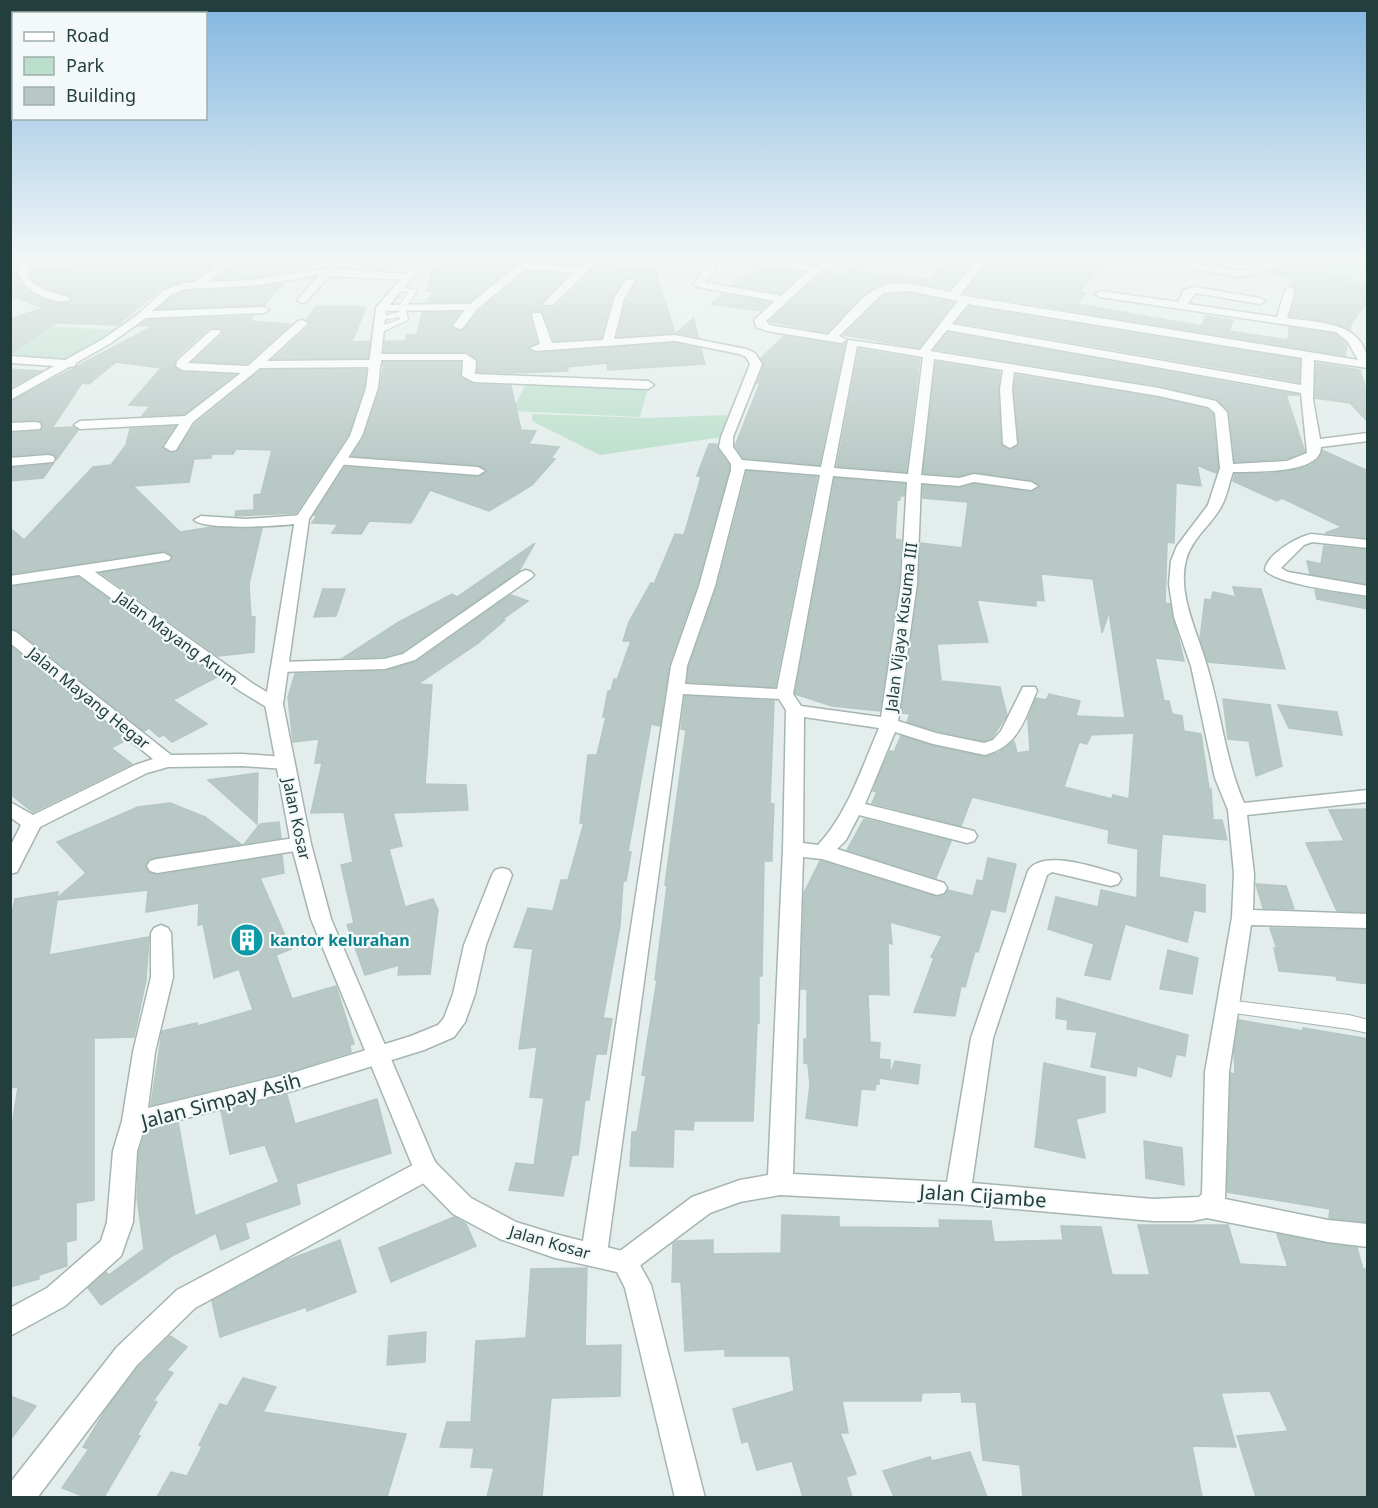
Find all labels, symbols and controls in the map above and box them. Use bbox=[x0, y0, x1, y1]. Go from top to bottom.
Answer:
legend bbox=[12, 12, 207, 120]
text: Road bbox=[66, 23, 109, 47]
text: Park bbox=[66, 53, 104, 77]
text: Building bbox=[66, 83, 136, 107]
street label: Jalan Vijaya Kusuma III bbox=[879, 541, 922, 715]
street label: Jalan Mayang Arum bbox=[110, 585, 243, 690]
street label: Jalan Mayang Hegar bbox=[22, 641, 155, 754]
street label: Jalan Kosar bbox=[277, 774, 317, 862]
building icon: kantor kelurahan bbox=[229, 922, 265, 958]
place label: kantor kelurahan bbox=[270, 929, 410, 951]
street label: Jalan Simpay Asih bbox=[136, 1066, 304, 1135]
street label: Jalan Cijambe bbox=[917, 1177, 1047, 1213]
street label: Jalan Kosar bbox=[505, 1219, 593, 1264]

